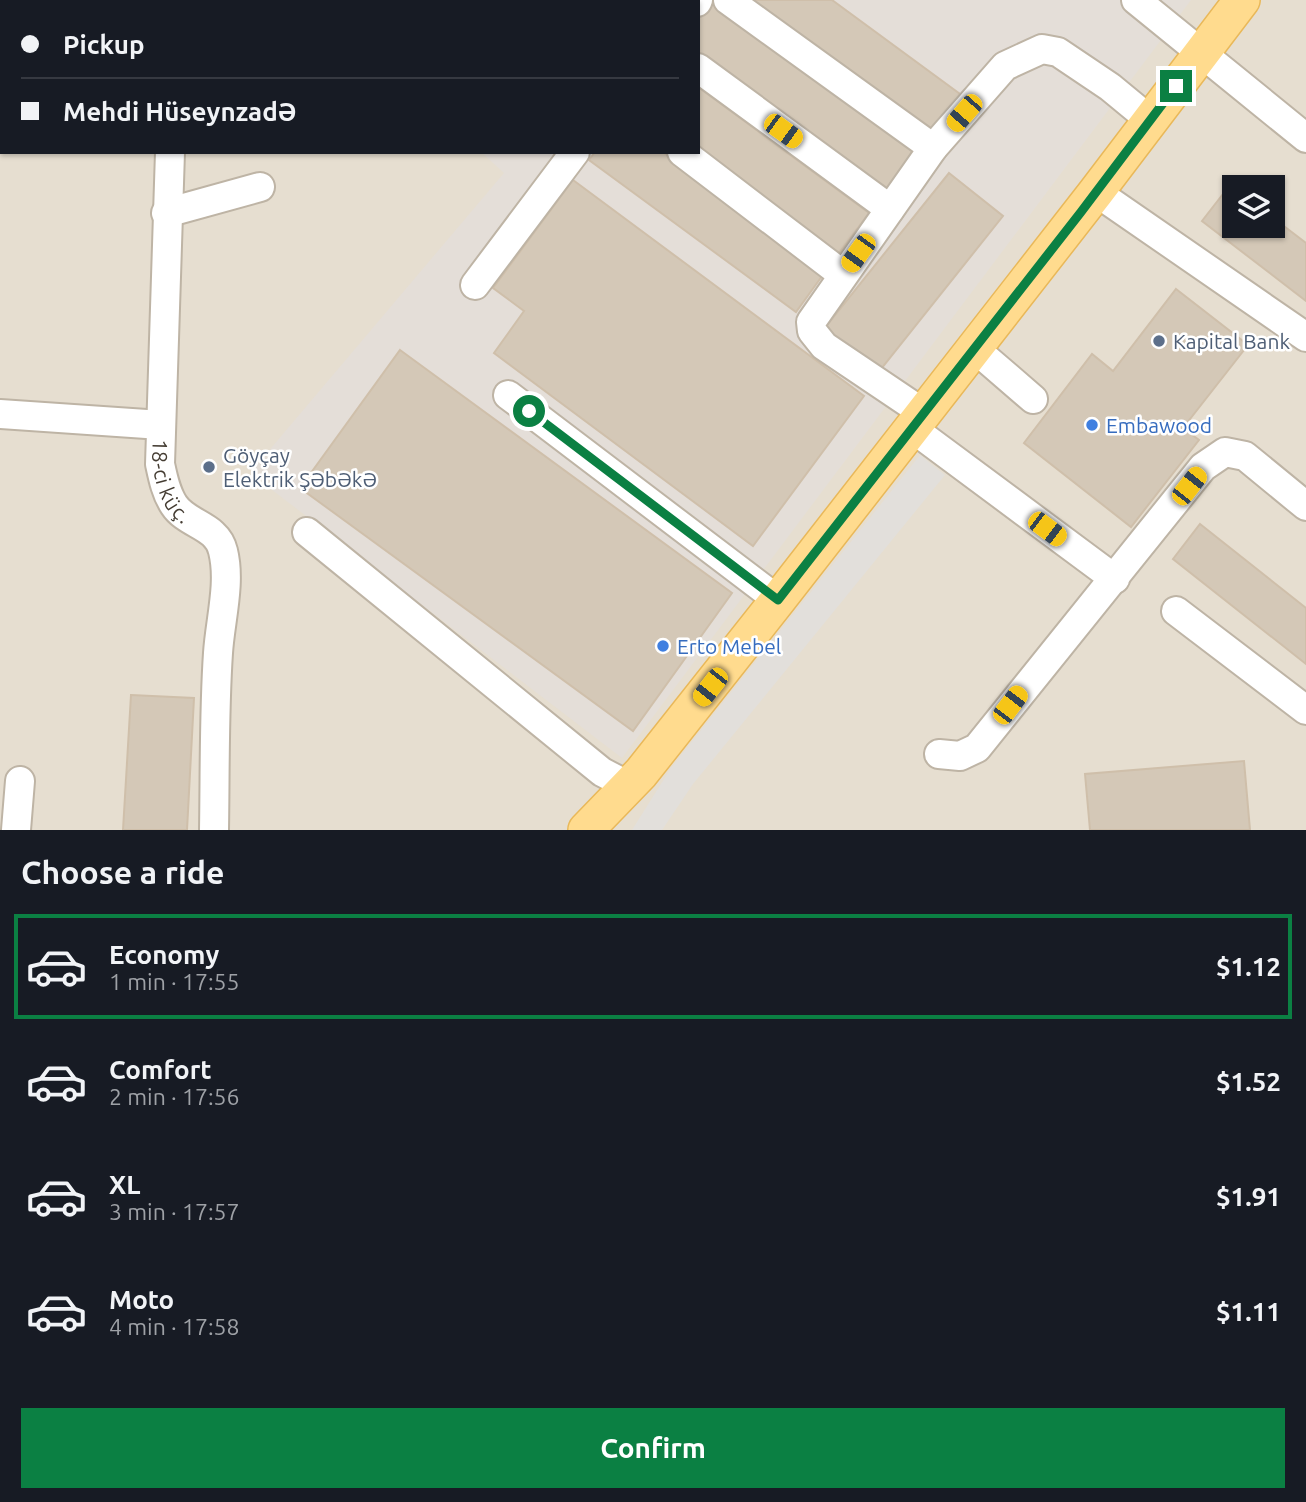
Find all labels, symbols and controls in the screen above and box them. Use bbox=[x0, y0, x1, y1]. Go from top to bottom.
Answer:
text: Pickup bbox=[63, 30, 145, 59]
route end bbox=[1160, 70, 1192, 102]
car bbox=[943, 90, 986, 136]
text: Mehdi Hüseynzadə bbox=[63, 97, 297, 126]
car bbox=[760, 110, 807, 152]
map controls bbox=[1222, 175, 1285, 238]
button: layers bbox=[1222, 175, 1285, 238]
car bbox=[838, 230, 879, 276]
place label: Kapital Bank bbox=[1173, 329, 1290, 353]
marker: Kapital Bank bbox=[1151, 333, 1167, 349]
route start bbox=[513, 395, 545, 427]
place label: Embawood bbox=[1106, 413, 1212, 437]
marker: Embawood bbox=[1084, 417, 1100, 433]
street label: 18-ci küç. bbox=[148, 439, 195, 528]
place label: Göyçay Elektrik Şəbəkə bbox=[223, 443, 377, 491]
marker: Göyçay Elektrik Şəbəkə bbox=[201, 459, 217, 475]
car bbox=[1168, 463, 1211, 509]
car bbox=[1024, 508, 1071, 550]
place label: Erto Mebel bbox=[677, 634, 781, 658]
marker: Erto Mebel bbox=[655, 638, 671, 654]
car bbox=[689, 664, 732, 710]
car bbox=[989, 682, 1032, 728]
text: Choose a ride bbox=[21, 854, 224, 890]
icon: car bbox=[25, 935, 88, 998]
text: Economy bbox=[109, 940, 219, 969]
text: $1.12 bbox=[1216, 952, 1281, 981]
text: 1 min · 17:55 bbox=[109, 969, 240, 994]
icon: car bbox=[25, 1050, 88, 1113]
text: Comfort bbox=[109, 1055, 212, 1084]
text: $1.52 bbox=[1216, 1067, 1281, 1096]
text: 2 min · 17:56 bbox=[109, 1084, 240, 1109]
icon: car bbox=[25, 1165, 88, 1228]
text: XL bbox=[109, 1170, 140, 1199]
text: $1.91 bbox=[1216, 1182, 1281, 1211]
text: 3 min · 17:57 bbox=[109, 1199, 240, 1224]
icon: car bbox=[25, 1280, 88, 1343]
text: Moto bbox=[109, 1285, 174, 1314]
text: $1.11 bbox=[1216, 1297, 1281, 1326]
text: 4 min · 17:58 bbox=[109, 1314, 240, 1339]
button: Confirm bbox=[21, 1408, 1285, 1488]

